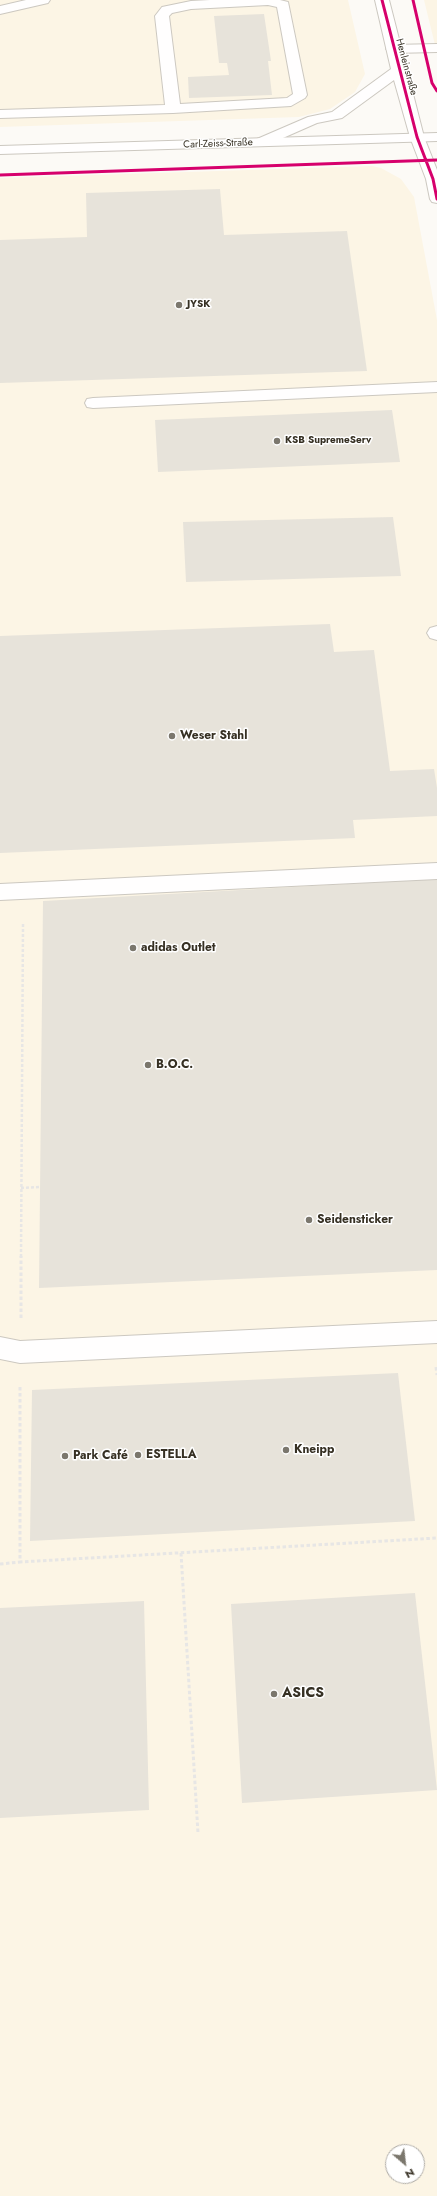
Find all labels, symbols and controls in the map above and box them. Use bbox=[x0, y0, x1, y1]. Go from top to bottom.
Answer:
street label: Henleinstraße bbox=[393, 37, 419, 97]
street label: Carl-Zeiss-Straße bbox=[183, 137, 253, 151]
place label: JYSK bbox=[187, 299, 210, 311]
marker: JYSK bbox=[174, 300, 184, 310]
place label: KSB SupremeServ bbox=[285, 435, 371, 447]
marker: KSB SupremeServ bbox=[272, 436, 282, 446]
place label: Weser Stahl bbox=[180, 729, 247, 743]
marker: Weser Stahl bbox=[167, 731, 177, 741]
place label: adidas Outlet bbox=[141, 941, 216, 955]
marker: adidas Outlet bbox=[128, 943, 138, 953]
place label: B.O.C. bbox=[156, 1058, 193, 1072]
marker: B.O.C. bbox=[143, 1060, 153, 1070]
place label: Seidensticker bbox=[317, 1213, 393, 1227]
marker: Seidensticker bbox=[304, 1215, 314, 1225]
place label: Kneipp bbox=[294, 1443, 334, 1457]
marker: Kneipp bbox=[281, 1445, 291, 1455]
place label: ESTELLA bbox=[146, 1448, 197, 1462]
place label: Park Café bbox=[73, 1449, 128, 1463]
marker: ESTELLA bbox=[133, 1450, 143, 1460]
marker: Park Café bbox=[60, 1451, 70, 1461]
place label: ASICS bbox=[282, 1686, 324, 1702]
marker: ASICS bbox=[269, 1689, 279, 1699]
north arrow bbox=[385, 2144, 425, 2184]
text: N bbox=[403, 2165, 418, 2183]

